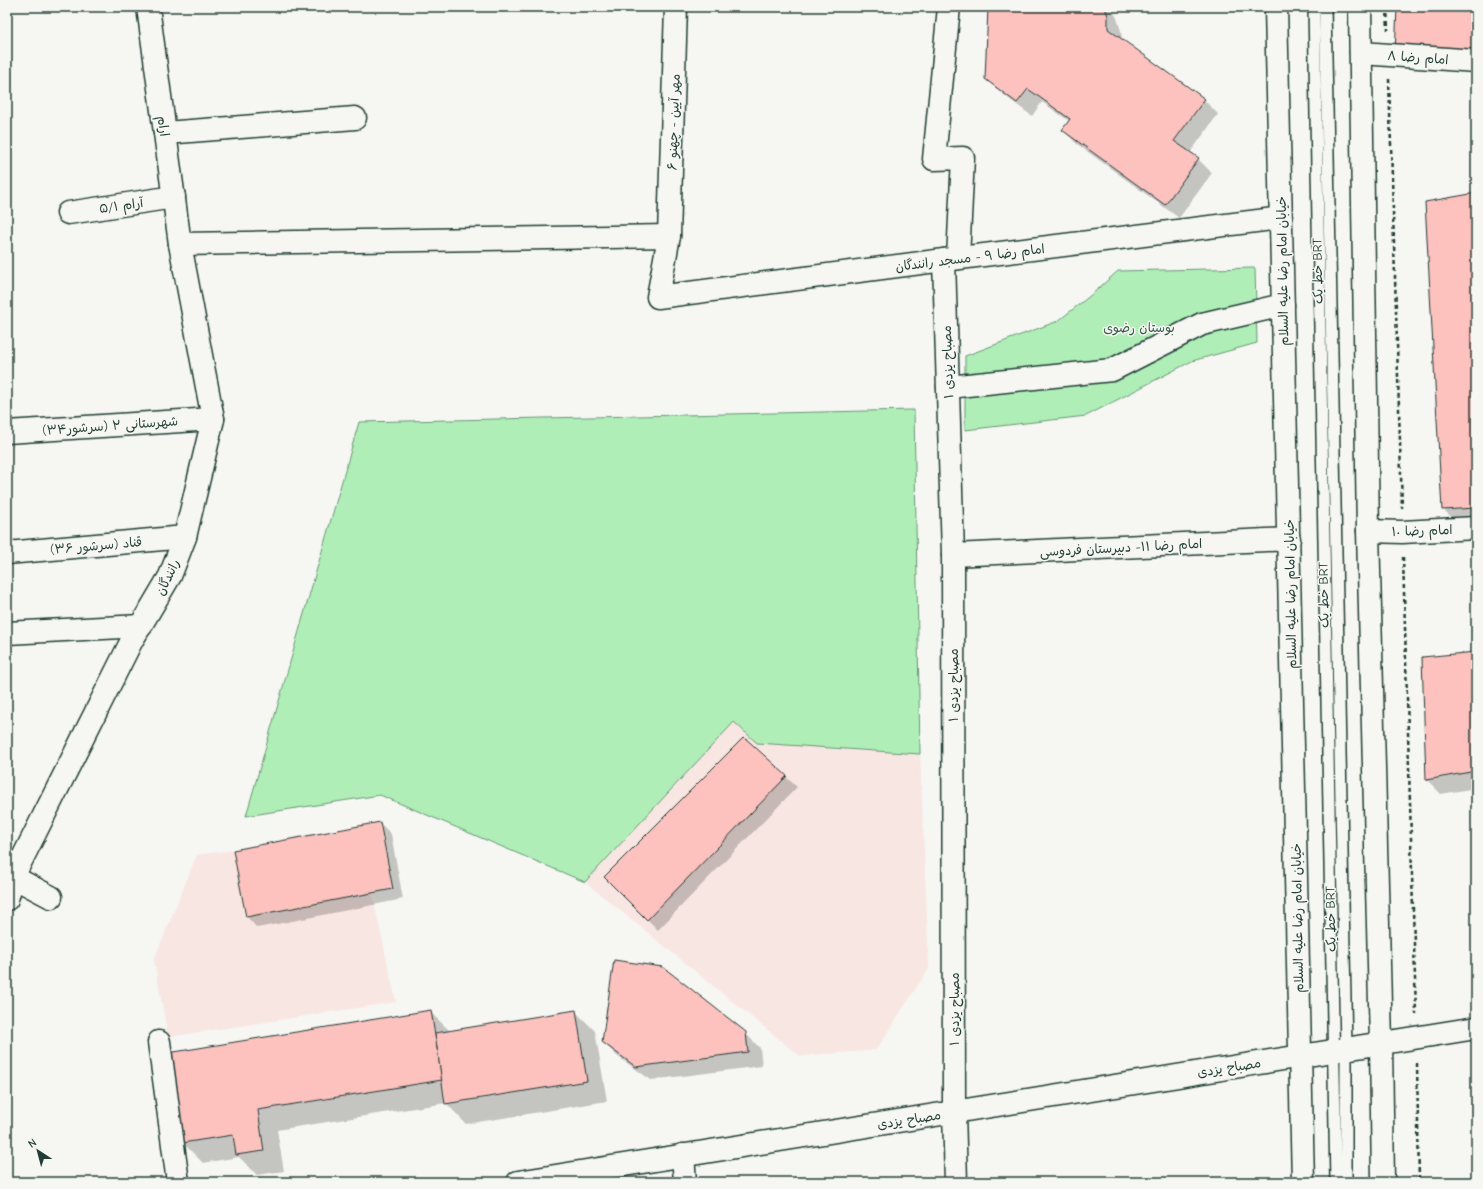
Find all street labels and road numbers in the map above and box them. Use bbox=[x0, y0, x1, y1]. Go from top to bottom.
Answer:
street label: امام رضا ۸ bbox=[1387, 48, 1449, 70]
street label: مهر آیین - چهنو ۶ bbox=[664, 73, 684, 171]
street label: ارام bbox=[152, 115, 172, 138]
street label: آرام ۵/۱ bbox=[98, 195, 145, 219]
street label: خیابان امام رضا علیه السلام bbox=[1274, 196, 1294, 346]
street label: خط یک BRT bbox=[1309, 238, 1327, 304]
street label: امام رضا ۹ - مسجد رانندگان bbox=[895, 241, 1046, 277]
street label: مصباح یزدی ۱ bbox=[939, 325, 958, 399]
street label: شهرستانی ۲ (سرشور۳۴) bbox=[42, 413, 179, 440]
street label: خیابان امام رضا علیه السلام bbox=[1282, 519, 1302, 669]
street label: امام رضا ۱۰ bbox=[1391, 522, 1453, 542]
street label: قناد (سرشور ۳۶) bbox=[49, 534, 143, 558]
street label: امام رضا ۱۱- دبیرستان فردوسی bbox=[1039, 536, 1203, 562]
street label: رانندگان bbox=[152, 557, 183, 598]
street label: خط یک BRT bbox=[1315, 562, 1333, 628]
street label: مصباح یزدی ۱ bbox=[946, 648, 963, 722]
street label: خیابان امام رضا علیه السلام bbox=[1289, 843, 1309, 993]
street label: خط یک BRT bbox=[1322, 886, 1340, 952]
street label: مصباح یزدی ۱ bbox=[947, 972, 964, 1046]
street label: مصباح یزدی bbox=[1196, 1055, 1262, 1082]
street label: مصباح یزدی bbox=[876, 1107, 942, 1134]

